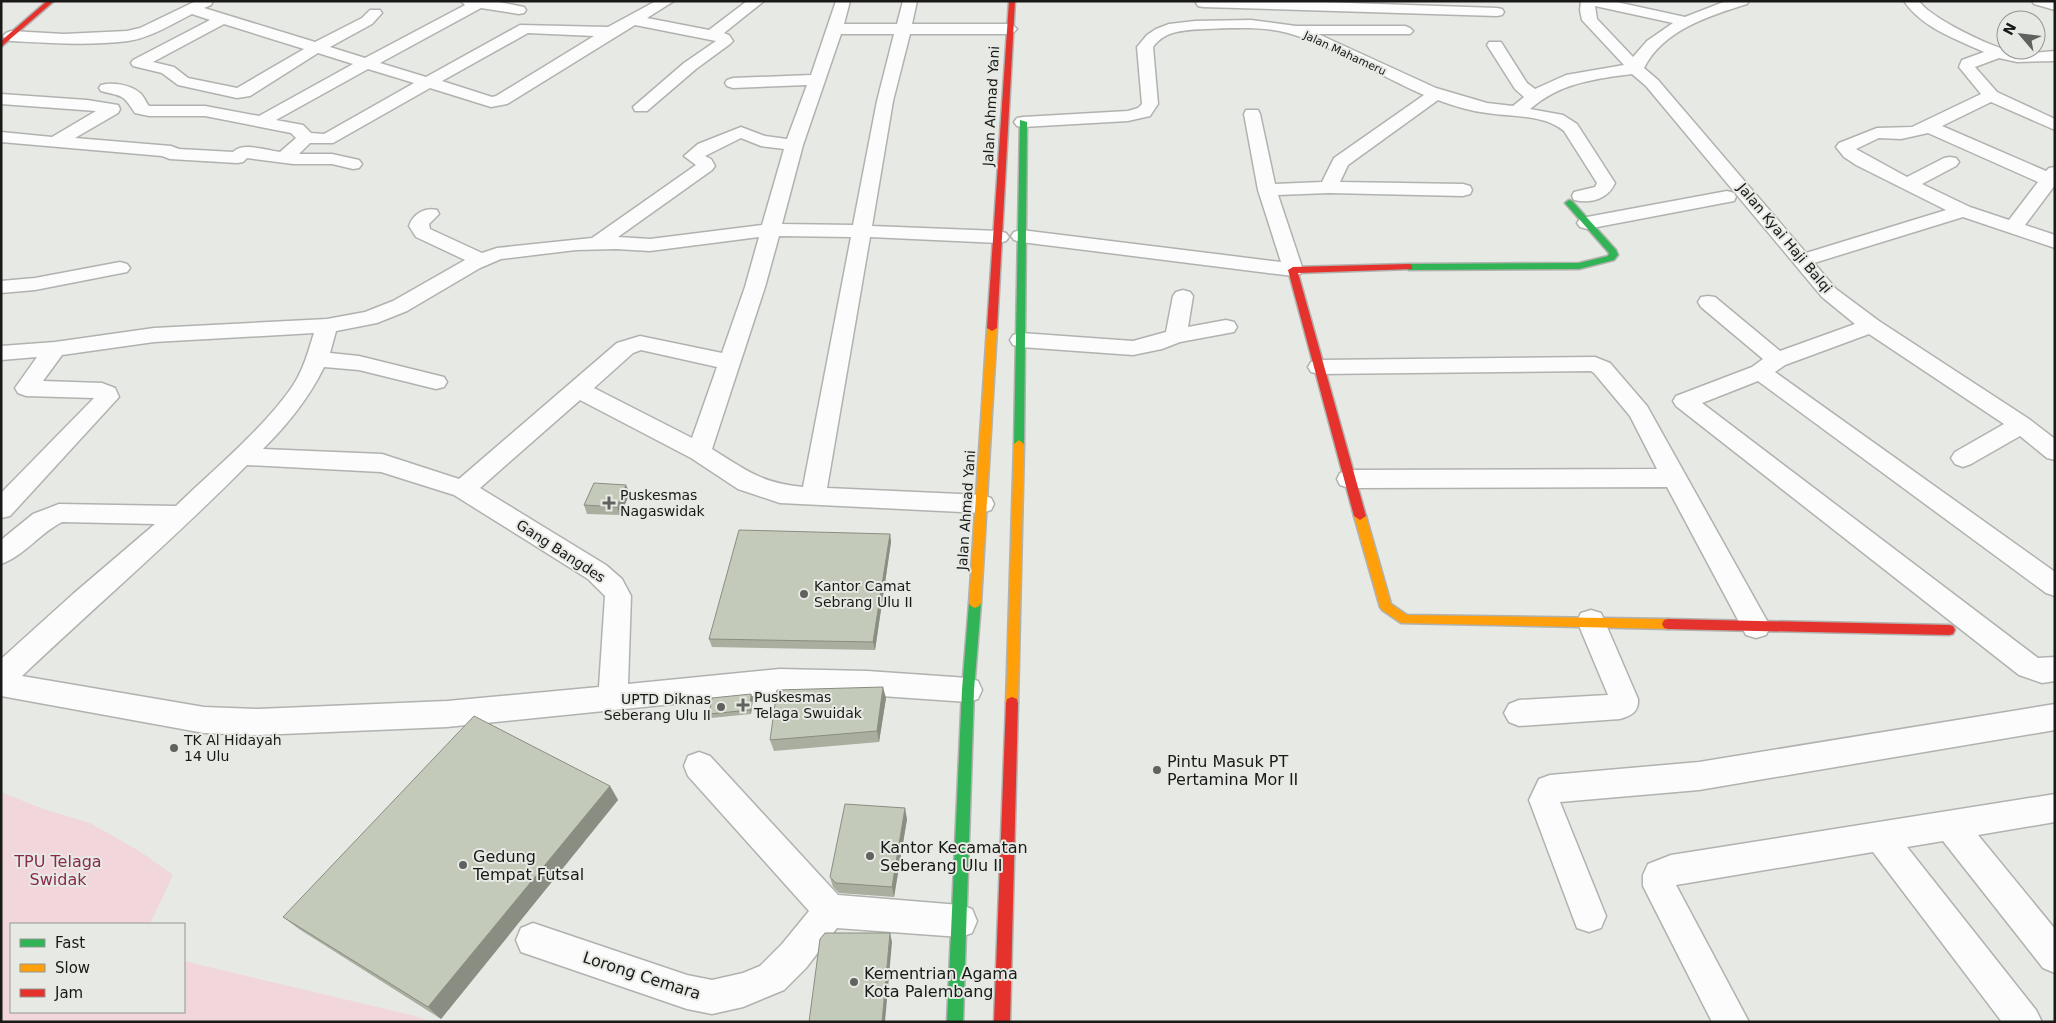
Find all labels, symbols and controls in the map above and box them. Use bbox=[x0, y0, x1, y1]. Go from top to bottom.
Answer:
north arrow bbox=[1996, 10, 2046, 60]
text: N bbox=[2000, 20, 2019, 38]
street label: Jalan Mahameru bbox=[1301, 28, 1388, 78]
street label: Jalan Ahmad Yani bbox=[980, 45, 1002, 168]
street label: Jalan Kyai Haji Balqi bbox=[1734, 179, 1836, 296]
street label: Jalan Ahmad Yani bbox=[954, 449, 978, 572]
place label: Puskesmas Nagaswidak bbox=[620, 487, 706, 519]
marker: Puskesmas Nagaswidak bbox=[602, 496, 616, 510]
street label: Gang Bangdes bbox=[514, 516, 608, 586]
place label: Kantor Camat Sebrang Ulu II bbox=[814, 578, 913, 610]
marker: Kantor Camat Sebrang Ulu II bbox=[798, 588, 810, 600]
place label: Puskesmas Telaga Swuidak bbox=[753, 689, 863, 721]
place label: UPTD Diknas Seberang Ulu II bbox=[604, 691, 711, 723]
marker: Puskesmas Telaga Swuidak bbox=[736, 698, 750, 712]
marker: UPTD Diknas Seberang Ulu II bbox=[715, 701, 727, 713]
place label: TK Al Hidayah 14 Ulu bbox=[183, 732, 282, 764]
marker: TK Al Hidayah 14 Ulu bbox=[168, 742, 180, 754]
place label: Pintu Masuk PT Pertamina Mor II bbox=[1167, 752, 1298, 789]
marker: Pintu Masuk PT Pertamina Mor II bbox=[1151, 764, 1163, 776]
place label: Kantor Kecamatan Seberang Ulu II bbox=[880, 838, 1028, 875]
place label: Gedung Tempat Futsal bbox=[472, 847, 584, 884]
marker: Kantor Kecamatan Seberang Ulu II bbox=[864, 850, 876, 862]
park label: TPU Telaga Swidak bbox=[13, 852, 102, 889]
marker: Gedung Tempat Futsal bbox=[457, 859, 469, 871]
legend bbox=[10, 923, 185, 1013]
text: Fast bbox=[55, 934, 85, 952]
street label: Lorong Cemara bbox=[581, 947, 703, 1003]
text: Slow bbox=[55, 959, 90, 977]
place label: Kementrian Agama Kota Palembang bbox=[864, 964, 1018, 1001]
marker: Kementrian Agama Kota Palembang bbox=[848, 976, 860, 988]
text: Jam bbox=[54, 984, 83, 1002]

